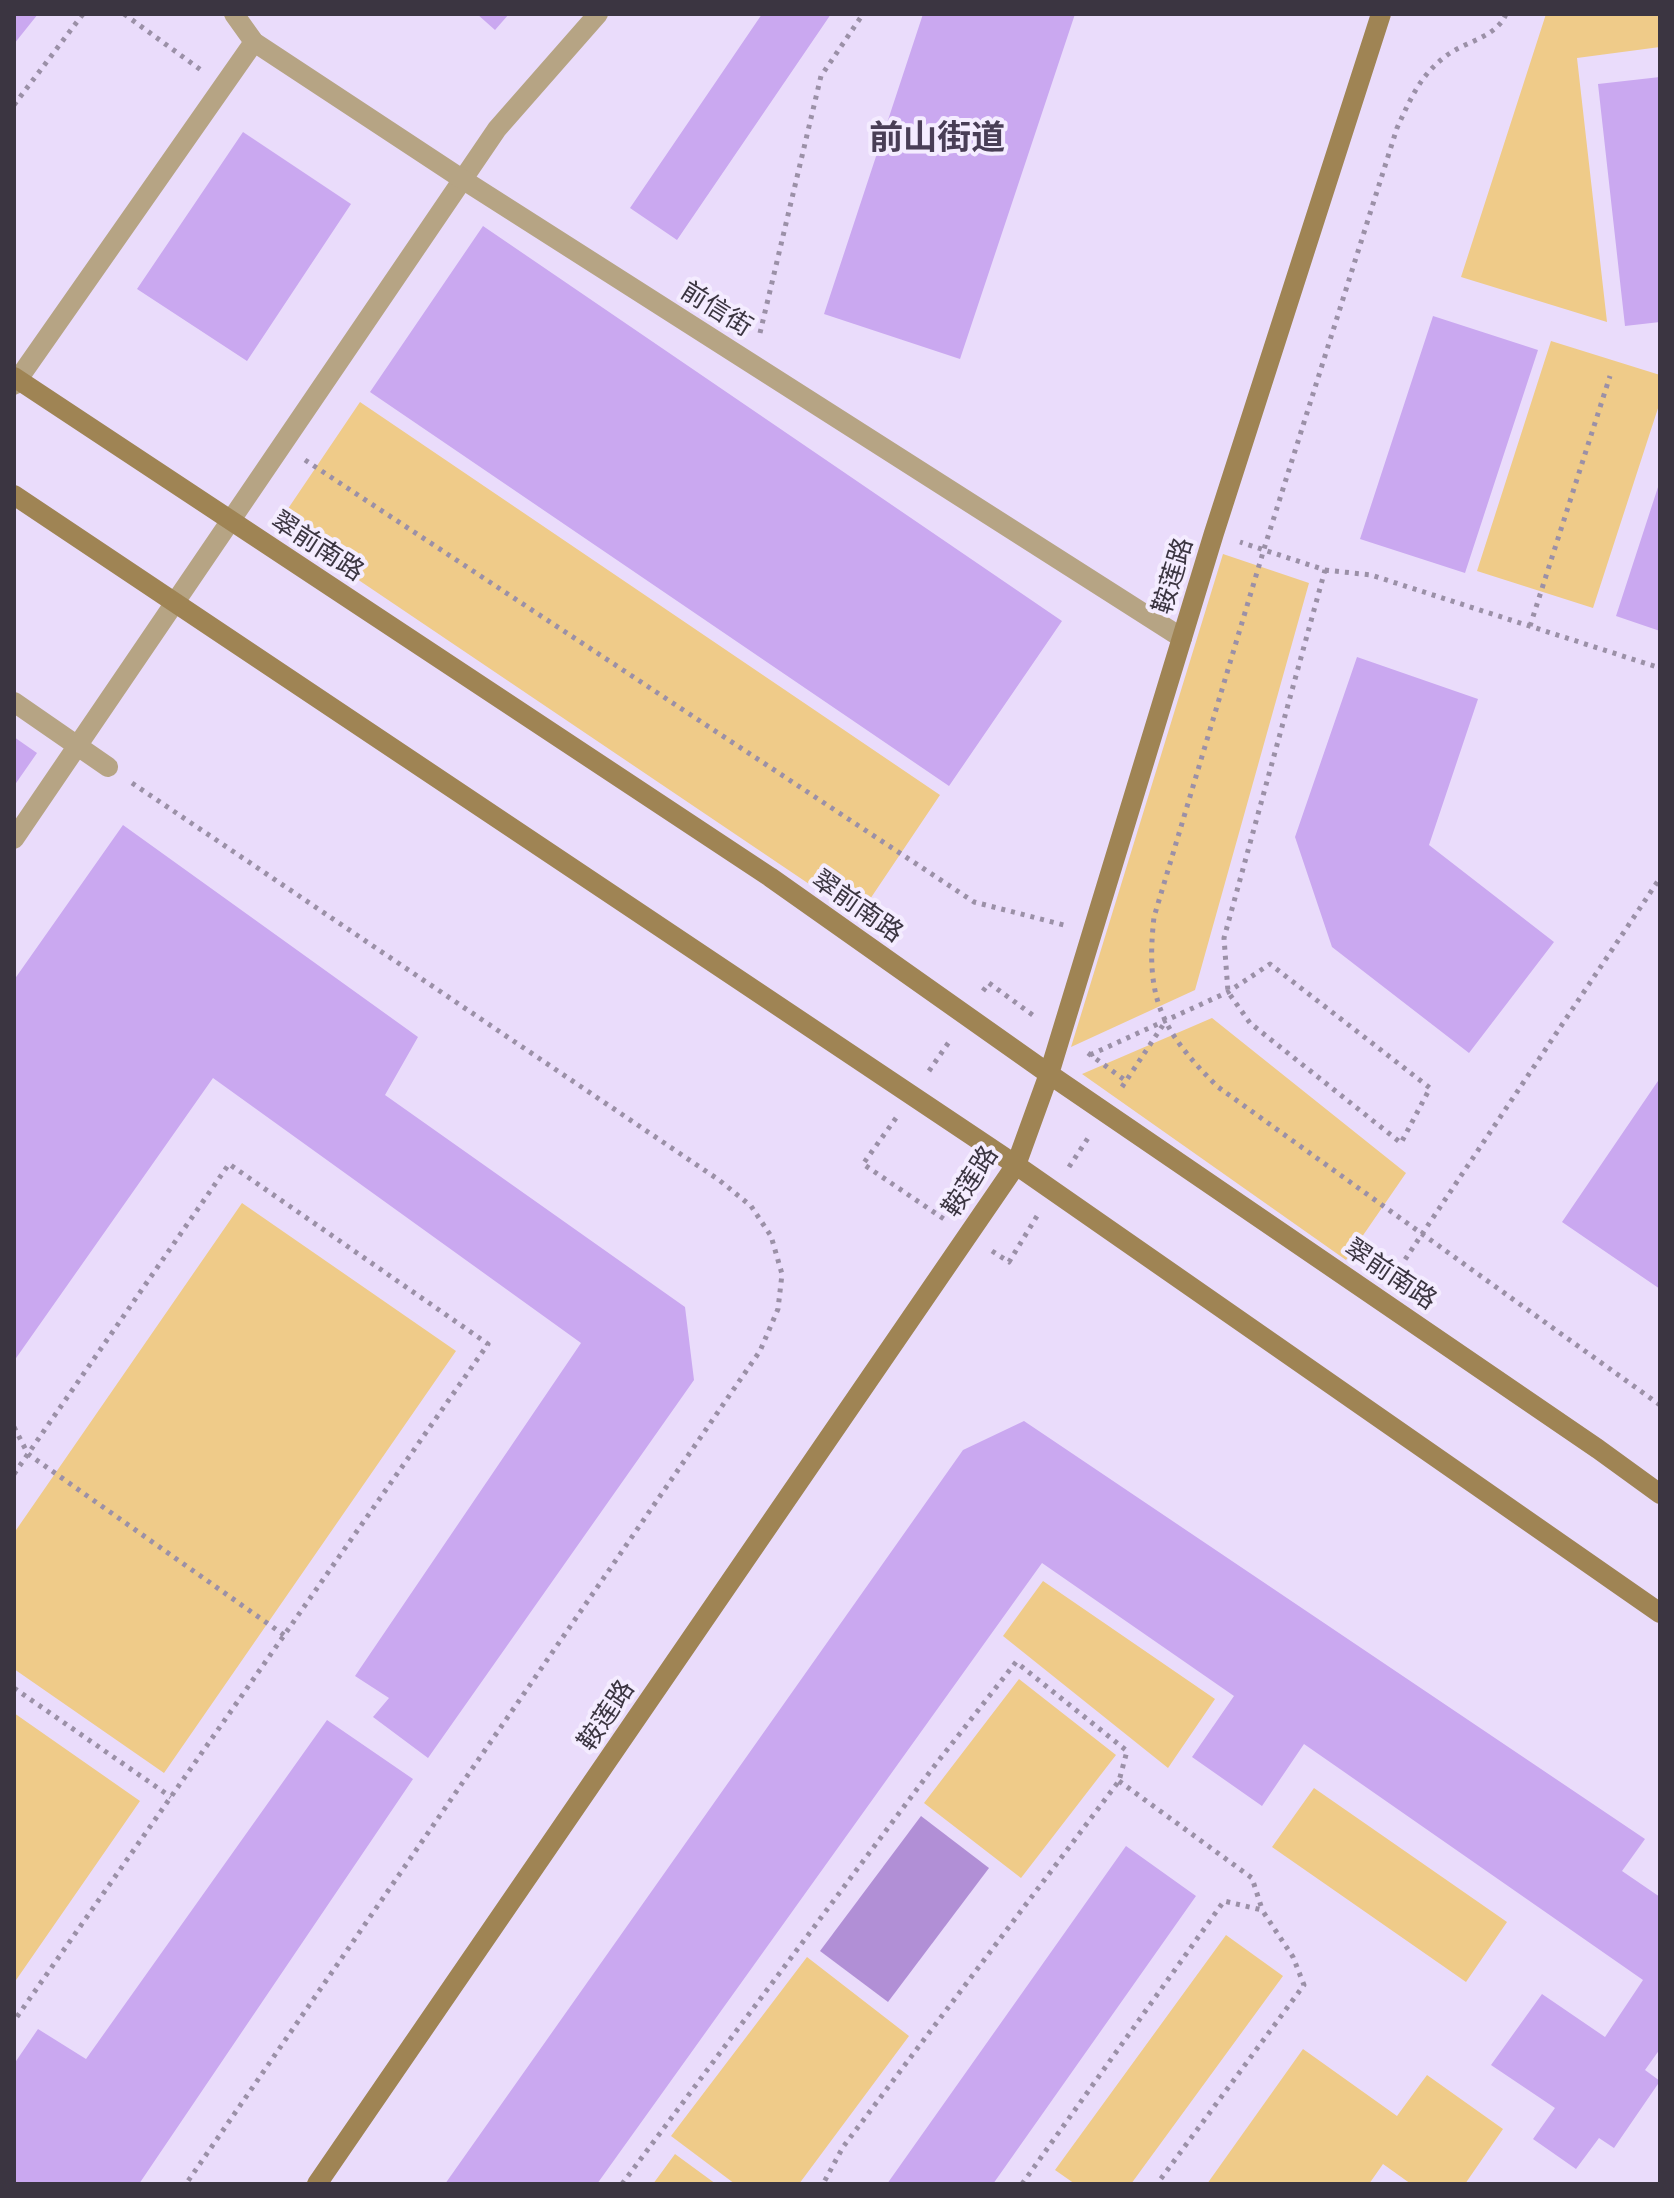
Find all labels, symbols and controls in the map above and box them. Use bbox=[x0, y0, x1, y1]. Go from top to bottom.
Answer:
district label: 前山街道 bbox=[869, 119, 1005, 159]
street label: 前信街 bbox=[675, 276, 757, 344]
street label: 翠前南路 bbox=[265, 506, 369, 588]
street label: 鞍莲路 bbox=[1148, 534, 1200, 618]
street label: 翠前南路 bbox=[805, 864, 909, 950]
street label: 鞍莲路 bbox=[937, 1141, 1005, 1223]
street label: 翠前南路 bbox=[1338, 1233, 1442, 1317]
street label: 鞍莲路 bbox=[572, 1675, 642, 1757]

